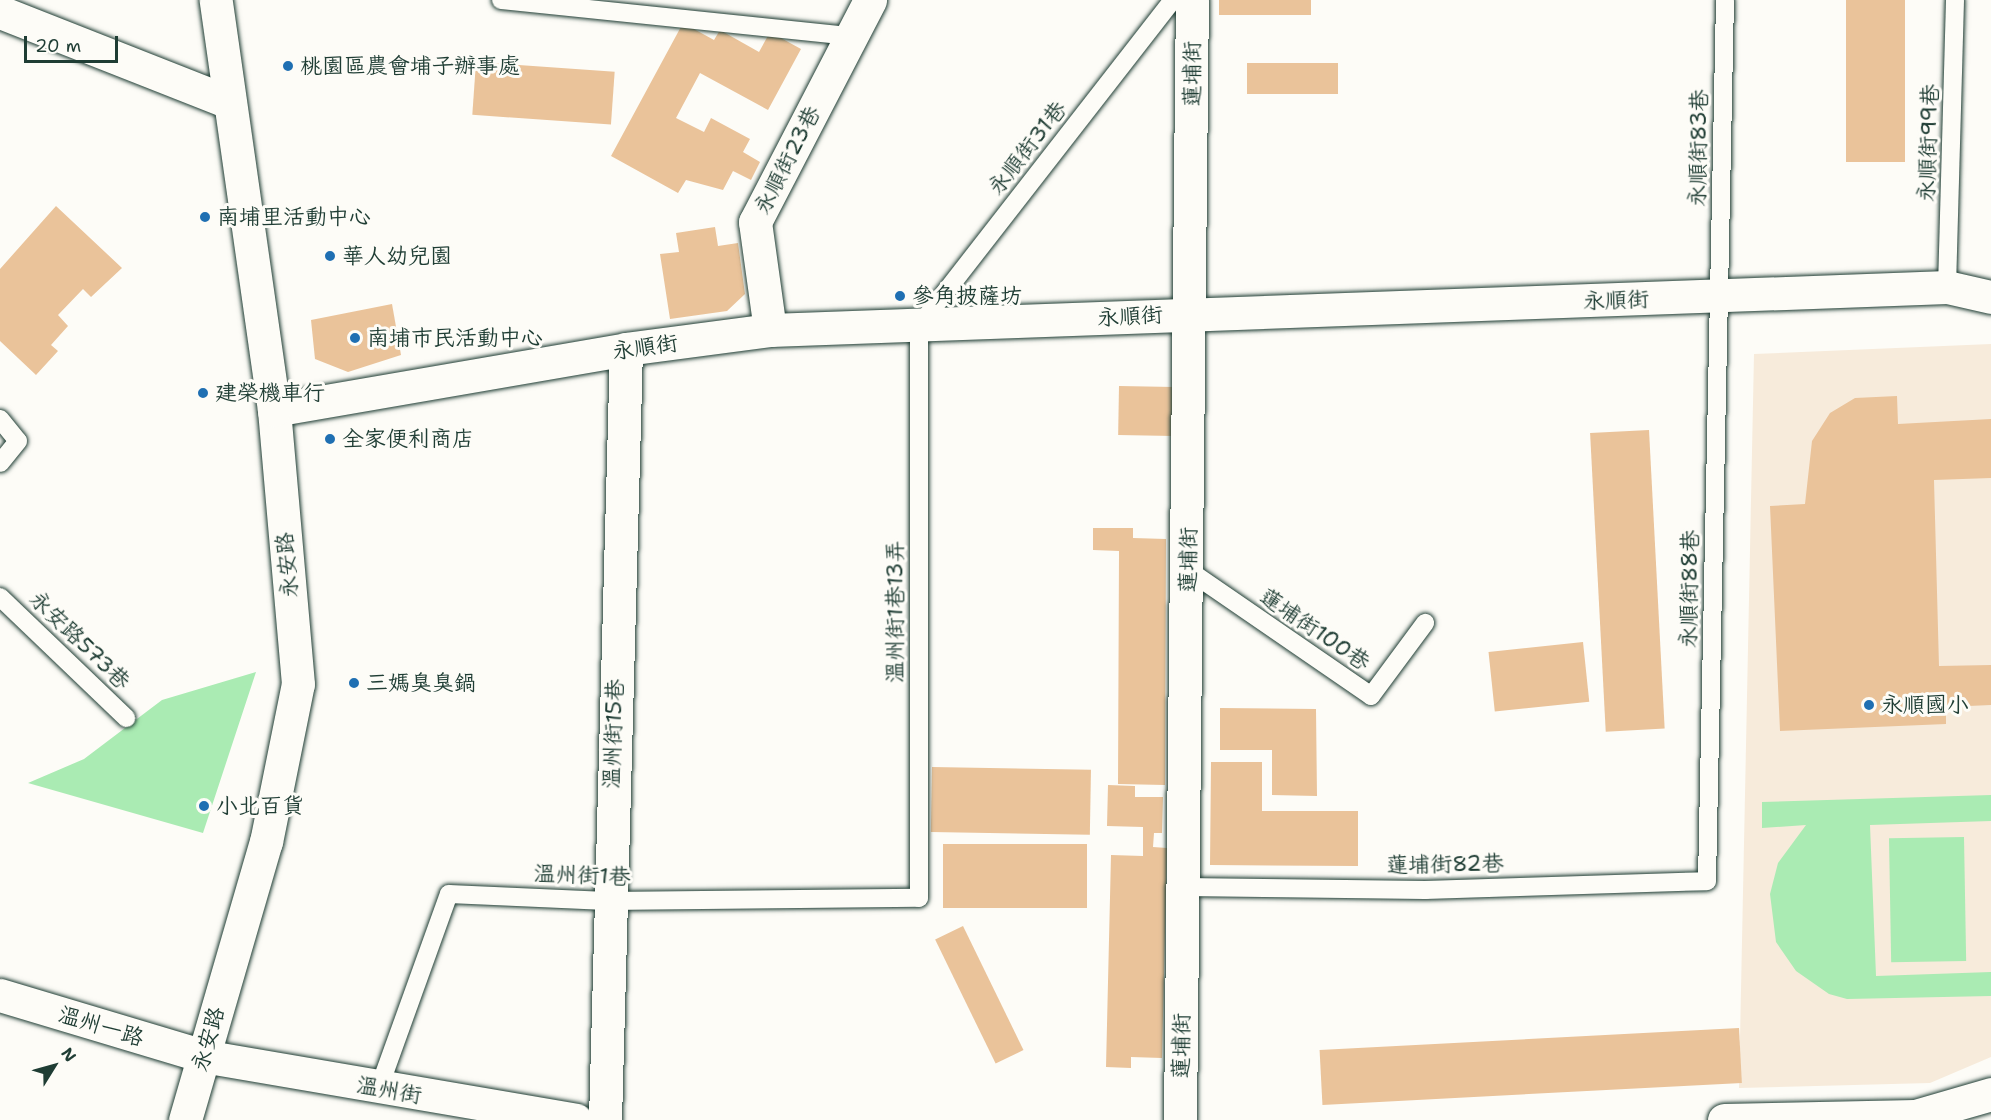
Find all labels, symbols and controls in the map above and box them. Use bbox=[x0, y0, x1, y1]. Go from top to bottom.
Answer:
scale bar bbox=[27, 24, 122, 62]
text: 20 m bbox=[35, 34, 81, 58]
street label: 蓮埔街 bbox=[1179, 41, 1205, 107]
place label: 桃園區農會埔子辦事處 bbox=[300, 53, 520, 79]
marker: 桃園區農會埔子辦事處 bbox=[281, 59, 295, 73]
street label: 永順街99巷 bbox=[1913, 84, 1943, 202]
street label: 永順街83巷 bbox=[1684, 89, 1712, 207]
street label: 永順街31巷 bbox=[982, 96, 1072, 200]
street label: 永順街23巷 bbox=[749, 102, 825, 218]
place label: 南埔里活動中心 bbox=[217, 204, 371, 230]
marker: 南埔里活動中心 bbox=[198, 210, 212, 224]
place label: 華人幼兒園 bbox=[342, 243, 452, 269]
marker: 華人幼兒園 bbox=[323, 249, 337, 263]
place label: 參角披薩坊 bbox=[912, 283, 1022, 309]
street label: 永順街 bbox=[1583, 286, 1649, 314]
marker: 參角披薩坊 bbox=[893, 289, 907, 303]
street label: 永順街 bbox=[1096, 301, 1164, 331]
place label: 南埔市民活動中心 bbox=[367, 325, 543, 351]
street label: 永順街 bbox=[610, 329, 680, 365]
marker: 南埔市民活動中心 bbox=[348, 331, 362, 345]
place label: 建榮機車行 bbox=[215, 380, 325, 406]
marker: 建榮機車行 bbox=[196, 386, 210, 400]
place label: 全家便利商店 bbox=[342, 426, 474, 452]
marker: 全家便利商店 bbox=[323, 432, 337, 446]
street label: 蓮埔街 bbox=[1174, 527, 1202, 593]
street label: 永順街88巷 bbox=[1675, 530, 1703, 648]
street label: 永安路 bbox=[271, 531, 303, 599]
street label: 溫州街1巷13弄 bbox=[882, 541, 908, 683]
street label: 蓮埔街100巷 bbox=[1255, 582, 1375, 676]
street label: 永安路573巷 bbox=[24, 585, 136, 695]
place label: 三媽臭臭鍋 bbox=[366, 670, 476, 696]
marker: 三媽臭臭鍋 bbox=[347, 676, 361, 690]
street label: 溫州街15巷 bbox=[598, 678, 628, 790]
place label: 永順國小 bbox=[1881, 692, 1969, 718]
marker: 永順國小 bbox=[1862, 698, 1876, 712]
place label: 小北百貨 bbox=[216, 793, 304, 819]
marker: 小北百貨 bbox=[197, 799, 211, 813]
street label: 蓮埔街82巷 bbox=[1386, 850, 1504, 878]
street label: 溫州街1巷 bbox=[533, 860, 631, 890]
street label: 溫州一路 bbox=[55, 1001, 147, 1051]
street label: 永安路 bbox=[186, 1004, 230, 1074]
street label: 蓮埔街 bbox=[1167, 1013, 1195, 1079]
north arrow bbox=[24, 1036, 84, 1096]
text: N bbox=[57, 1043, 81, 1066]
street label: 溫州街 bbox=[354, 1071, 424, 1109]

